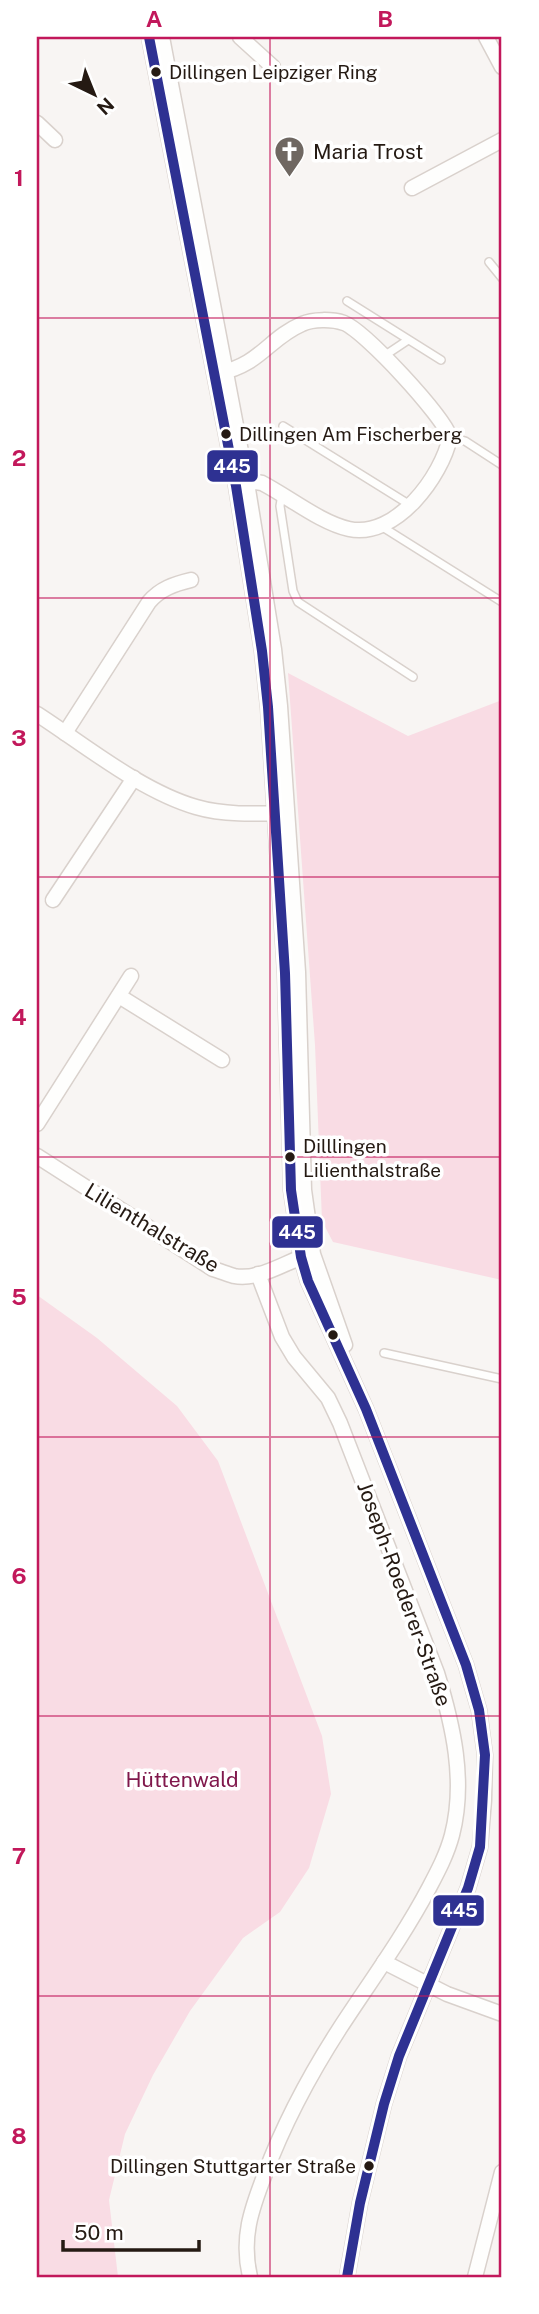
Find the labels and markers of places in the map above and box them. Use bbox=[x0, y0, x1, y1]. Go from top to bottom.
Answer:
place label: Dillingen Leipziger Ring bbox=[169, 61, 378, 83]
marker: Dillingen Leipziger Ring bbox=[149, 65, 163, 79]
church icon: Maria Trost bbox=[273, 135, 307, 179]
place label: Maria Trost bbox=[313, 139, 423, 164]
place label: Dillingen Am Fischerberg bbox=[239, 423, 462, 445]
marker: Dillingen Am Fischerberg bbox=[219, 427, 233, 441]
place label: Dilllingen Lilienthalstraße bbox=[303, 1135, 441, 1181]
marker: Dilllingen Lilienthalstraße bbox=[283, 1150, 297, 1164]
unlabelled marker bbox=[326, 1328, 340, 1342]
place label: Dillingen Stuttgarter Straße bbox=[110, 2155, 356, 2177]
marker: Dillingen Stuttgarter Straße bbox=[362, 2159, 376, 2173]

